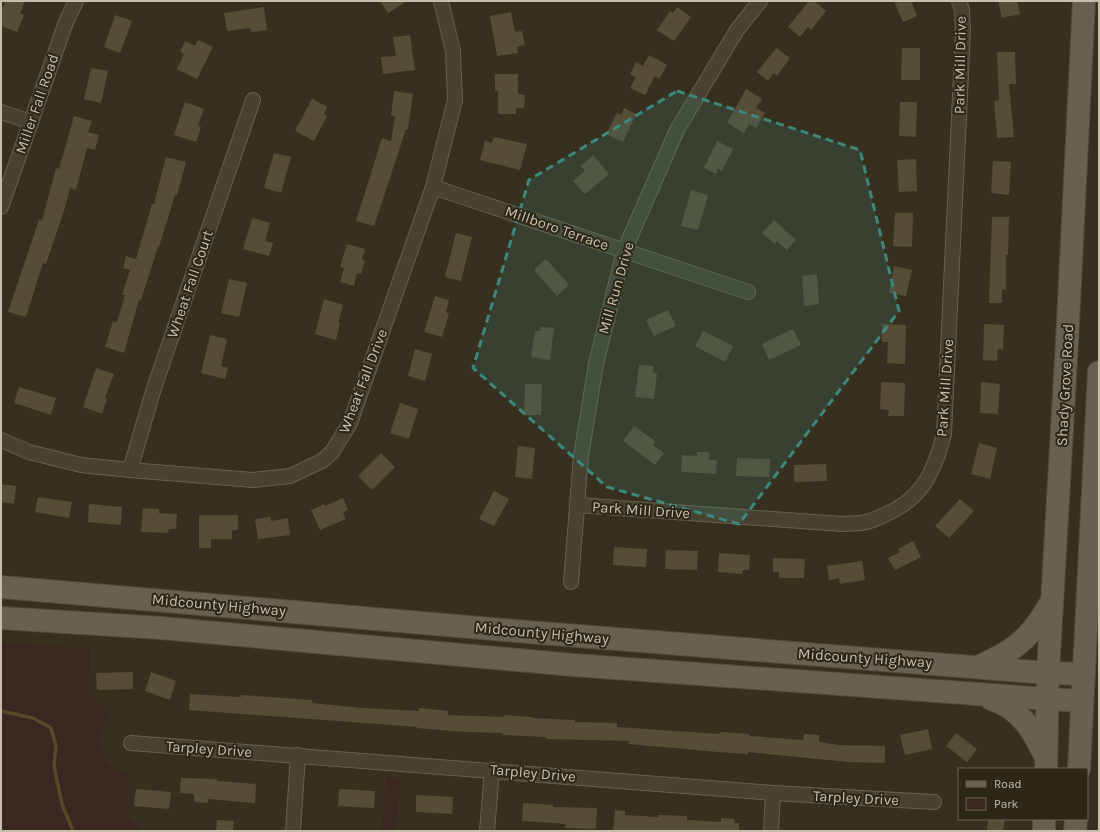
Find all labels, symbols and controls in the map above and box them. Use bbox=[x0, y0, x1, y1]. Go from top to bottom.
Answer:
street label: Park Mill Drive bbox=[950, 16, 970, 114]
street label: Miller Fall Road bbox=[11, 52, 63, 156]
street label: Millboro Terrace bbox=[503, 202, 611, 254]
street label: Wheat Fall Court bbox=[163, 227, 217, 340]
street label: Mill Run Drive bbox=[594, 240, 638, 336]
street label: Shady Grove Road bbox=[1053, 323, 1077, 447]
street label: Wheat Fall Drive bbox=[335, 326, 391, 436]
street label: Park Mill Drive bbox=[933, 338, 957, 438]
street label: Park Mill Drive bbox=[591, 498, 691, 522]
street label: Midcounty Highway bbox=[151, 590, 287, 620]
street label: Midcounty Highway bbox=[474, 618, 610, 648]
street label: Midcounty Highway bbox=[797, 644, 933, 672]
street label: Tarpley Drive bbox=[165, 737, 253, 761]
street label: Tarpley Drive bbox=[489, 760, 577, 786]
legend bbox=[958, 768, 1088, 820]
text: Road bbox=[994, 777, 1022, 791]
street label: Tarpley Drive bbox=[813, 787, 899, 809]
text: Park bbox=[994, 797, 1019, 811]

